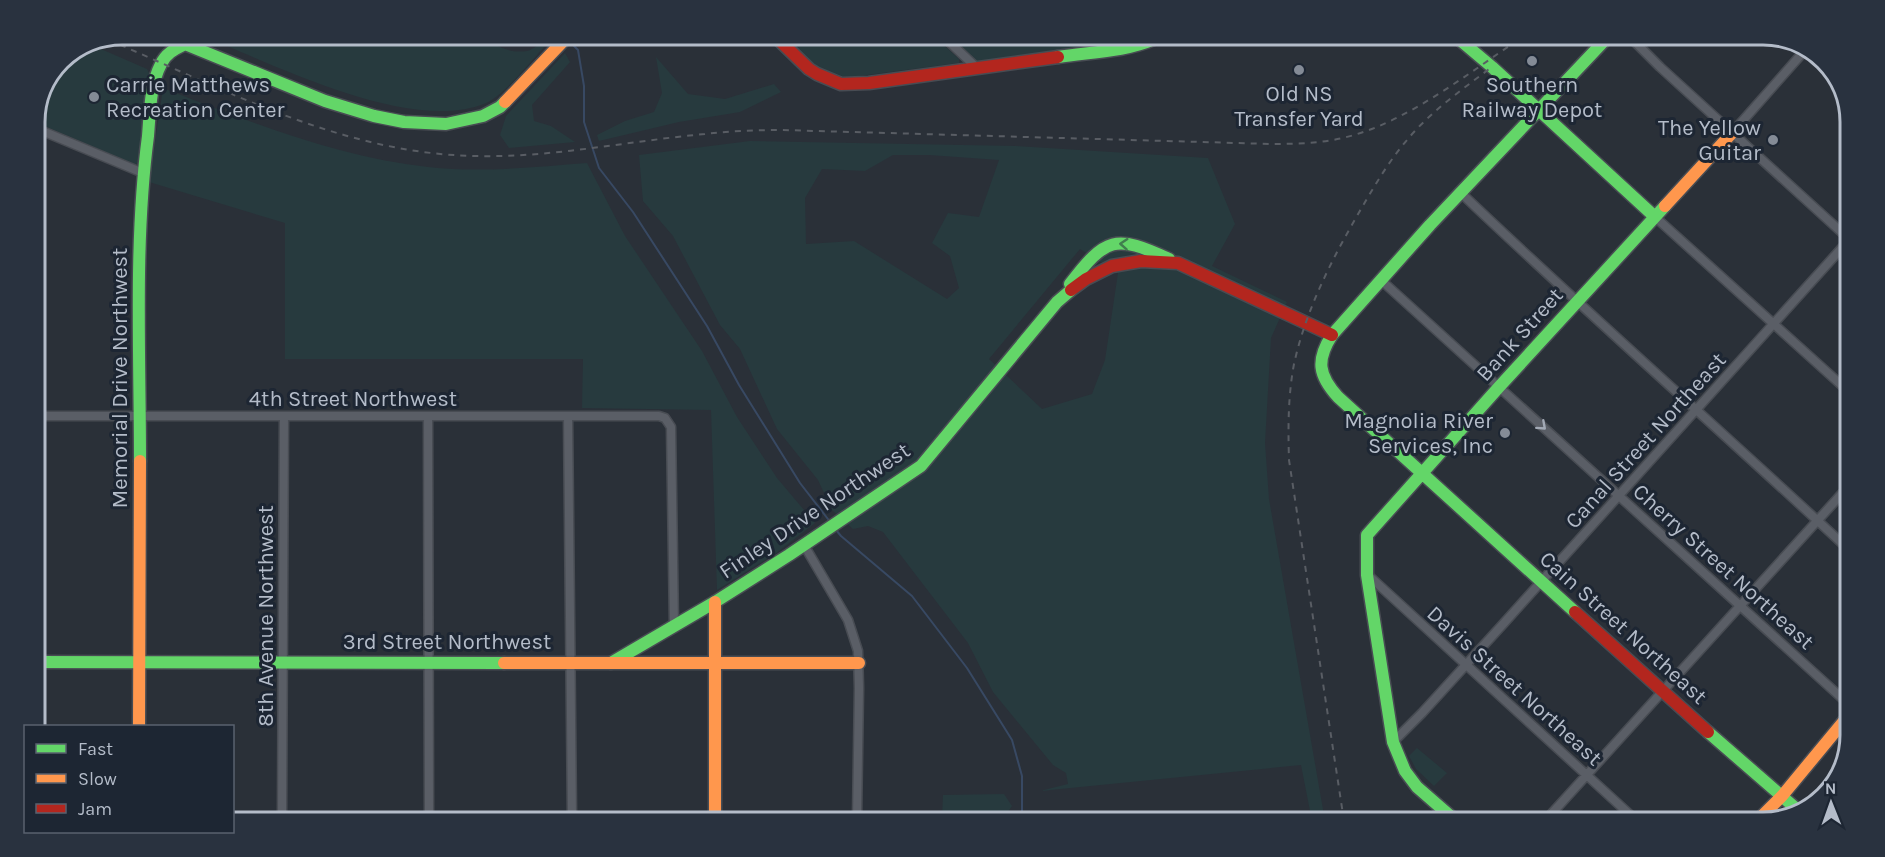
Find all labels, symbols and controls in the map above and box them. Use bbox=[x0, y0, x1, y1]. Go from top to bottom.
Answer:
marker: Southern Railway Depot bbox=[1525, 54, 1539, 68]
marker: Old NS Transfer Yard bbox=[1292, 63, 1306, 77]
place label: Carrie Matthews Recreation Center bbox=[106, 72, 284, 123]
place label: Southern Railway Depot bbox=[1462, 72, 1602, 123]
place label: Old NS Transfer Yard bbox=[1234, 81, 1364, 132]
marker: Carrie Matthews Recreation Center bbox=[87, 90, 101, 104]
place label: The Yellow Guitar bbox=[1658, 115, 1761, 166]
marker: The Yellow Guitar bbox=[1766, 133, 1780, 147]
one-way arrow bbox=[1119, 238, 1129, 251]
street label: Memorial Drive Northwest bbox=[107, 248, 133, 508]
street label: Bank Street bbox=[1471, 282, 1569, 387]
street label: Canal Street Northeast bbox=[1560, 347, 1732, 534]
street label: 4th Street Northwest bbox=[249, 386, 457, 412]
place label: Magnolia River Services, Inc bbox=[1344, 408, 1493, 459]
one-way arrow bbox=[1535, 419, 1546, 430]
marker: Magnolia River Services, Inc bbox=[1498, 426, 1512, 440]
street label: Finley Drive Northwest bbox=[714, 437, 915, 584]
street label: Cherry Street Northeast bbox=[1627, 479, 1819, 655]
street label: 8th Avenue Northwest bbox=[253, 505, 279, 727]
street label: Cain Street Northeast bbox=[1534, 546, 1712, 710]
street label: Davis Street Northeast bbox=[1421, 600, 1607, 771]
street label: 3rd Street Northwest bbox=[343, 629, 551, 655]
legend bbox=[24, 725, 234, 833]
text: Fast bbox=[78, 738, 113, 760]
text: Slow bbox=[78, 768, 117, 790]
north arrow bbox=[1801, 773, 1861, 833]
text: N bbox=[1825, 779, 1837, 798]
text: Jam bbox=[78, 798, 112, 820]

